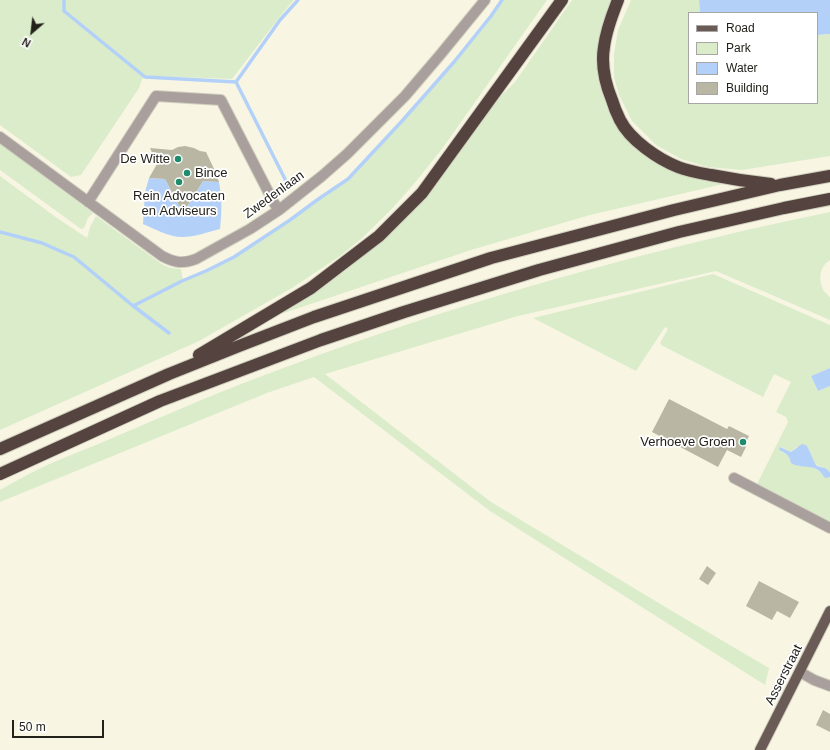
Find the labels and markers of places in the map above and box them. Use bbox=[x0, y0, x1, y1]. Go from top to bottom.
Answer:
place label: De Witte bbox=[120, 151, 170, 167]
marker: De Witte bbox=[173, 154, 183, 164]
place label: Bince bbox=[195, 165, 228, 181]
marker: Bince bbox=[182, 168, 192, 178]
marker: Rein Advocaten en Adviseurs bbox=[174, 177, 184, 187]
place label: Rein Advocaten en Adviseurs bbox=[133, 188, 225, 219]
place label: Verhoeve Groen bbox=[640, 434, 735, 450]
marker: Verhoeve Groen bbox=[738, 437, 748, 447]

